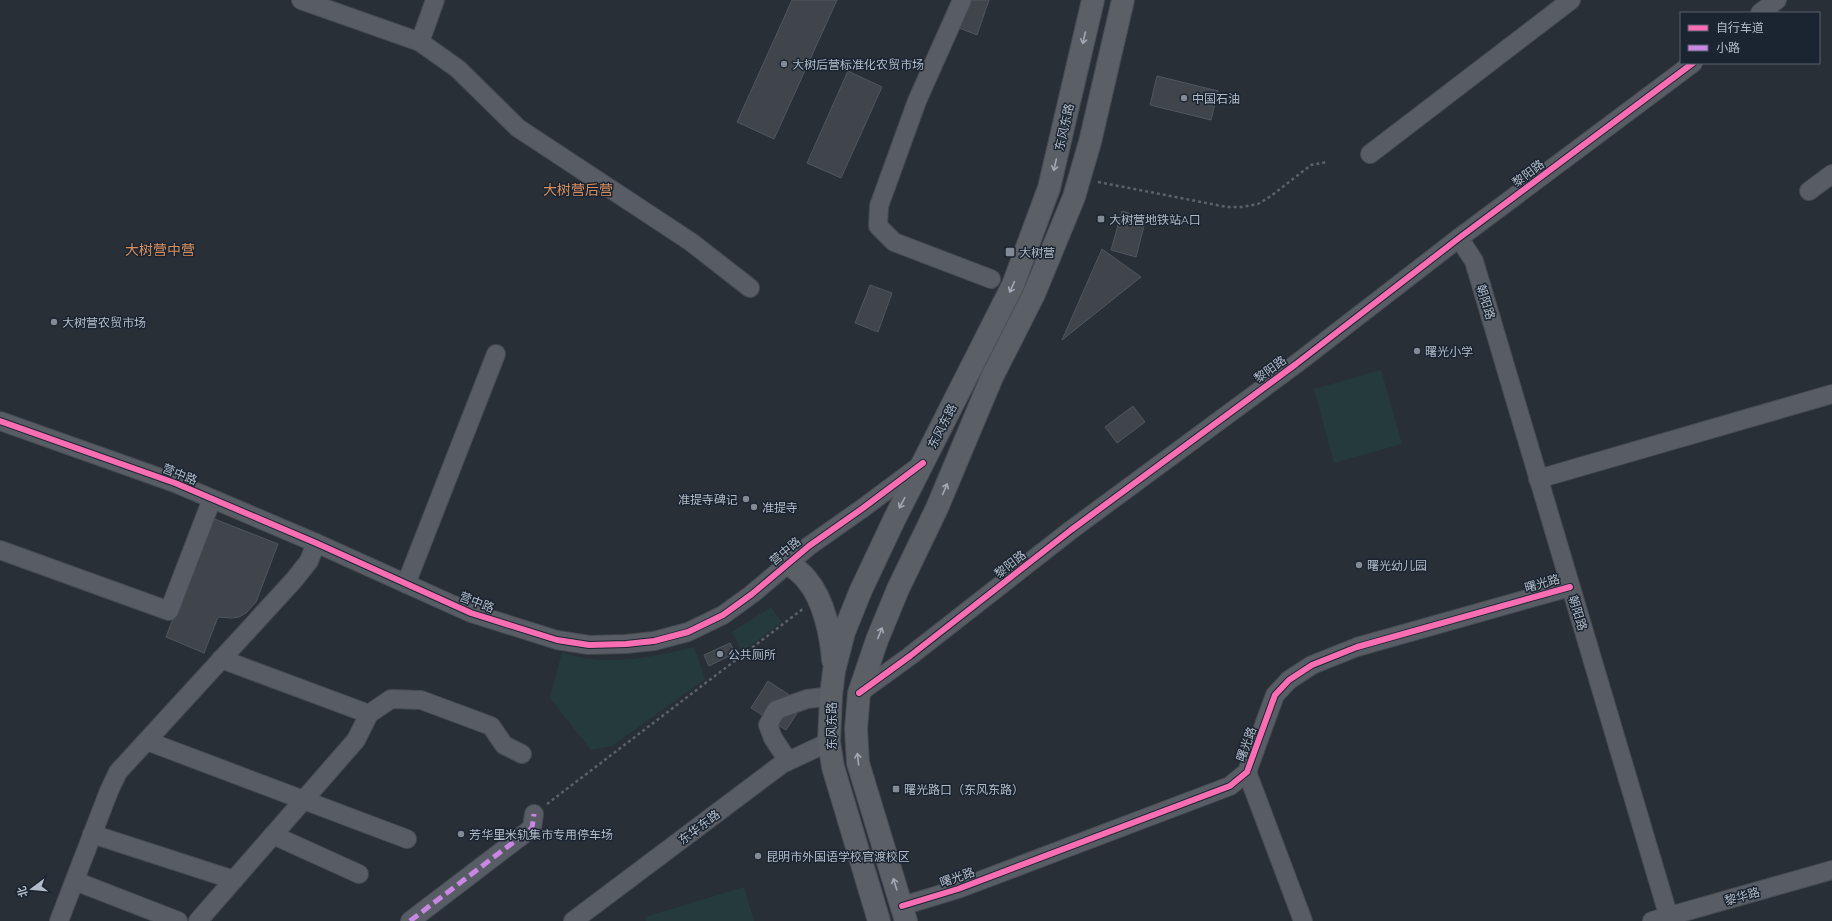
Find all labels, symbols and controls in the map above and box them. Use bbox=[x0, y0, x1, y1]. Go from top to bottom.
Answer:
legend bbox=[1680, 12, 1820, 64]
text: 自行车道 bbox=[1716, 20, 1764, 35]
one-way arrow bbox=[1080, 31, 1088, 44]
text: 小路 bbox=[1716, 40, 1740, 55]
place label: 大树后营标准化农贸市场 bbox=[792, 57, 924, 72]
marker: 大树后营标准化农贸市场 bbox=[779, 59, 789, 69]
place label: 中国石油 bbox=[1192, 91, 1240, 106]
marker: 中国石油 bbox=[1179, 93, 1189, 103]
street label: 东风东路 bbox=[1051, 102, 1077, 152]
street label: 黎阳路 bbox=[1509, 156, 1547, 190]
one-way arrow bbox=[1050, 158, 1058, 171]
district label: 大树营后营 bbox=[543, 181, 613, 199]
place label: 大树营地铁站A口 bbox=[1109, 212, 1201, 227]
marker: 大树营地铁站A口 bbox=[1096, 214, 1106, 224]
district label: 大树营中营 bbox=[125, 241, 195, 259]
place label: 大树营 bbox=[1019, 245, 1055, 260]
marker: 大树营 bbox=[1004, 246, 1016, 258]
one-way arrow bbox=[1008, 281, 1015, 293]
street label: 朝阳路 bbox=[1474, 283, 1498, 321]
place label: 大树营农贸市场 bbox=[62, 315, 146, 330]
marker: 大树营农贸市场 bbox=[49, 317, 59, 327]
place label: 曙光小学 bbox=[1425, 344, 1473, 359]
marker: 曙光小学 bbox=[1412, 346, 1422, 356]
street label: 黎阳路 bbox=[1251, 352, 1289, 386]
street label: 东风东路 bbox=[924, 401, 960, 451]
street label: 营中路 bbox=[160, 460, 200, 488]
one-way arrow bbox=[942, 483, 949, 495]
place label: 准提寺碑记 bbox=[678, 492, 738, 507]
marker: 准提寺碑记 bbox=[741, 494, 751, 504]
one-way arrow bbox=[898, 497, 906, 509]
place label: 准提寺 bbox=[762, 500, 798, 515]
marker: 准提寺 bbox=[749, 502, 759, 512]
street label: 营中路 bbox=[766, 534, 804, 568]
street label: 黎阳路 bbox=[991, 547, 1029, 581]
place label: 曙光幼儿园 bbox=[1367, 558, 1427, 573]
marker: 曙光幼儿园 bbox=[1354, 560, 1364, 570]
street label: 曙光路 bbox=[1523, 571, 1561, 595]
street label: 营中路 bbox=[458, 589, 496, 615]
street label: 朝阳路 bbox=[1566, 594, 1590, 632]
one-way arrow bbox=[877, 627, 885, 639]
place label: 公共厕所 bbox=[728, 647, 776, 662]
marker: 公共厕所 bbox=[715, 649, 725, 659]
street label: 东风东路 bbox=[824, 702, 839, 750]
street label: 曙光路 bbox=[1233, 725, 1259, 763]
one-way arrow bbox=[855, 753, 862, 766]
place label: 曙光路口（东风东路） bbox=[904, 782, 1024, 797]
marker: 曙光路口（东风东路） bbox=[891, 784, 901, 794]
street label: 东华东路 bbox=[675, 807, 723, 847]
place label: 芳华里米轨集市专用停车场 bbox=[469, 827, 613, 842]
marker: 芳华里米轨集市专用停车场 bbox=[456, 829, 466, 839]
place label: 昆明市外国语学校官渡校区 bbox=[766, 849, 910, 864]
marker: 昆明市外国语学校官渡校区 bbox=[753, 851, 763, 861]
street label: 曙光路 bbox=[938, 864, 976, 890]
north arrow bbox=[12, 869, 52, 909]
one-way arrow bbox=[891, 877, 898, 890]
street label: 黎华路 bbox=[1723, 884, 1761, 908]
text: 北 bbox=[14, 885, 31, 899]

